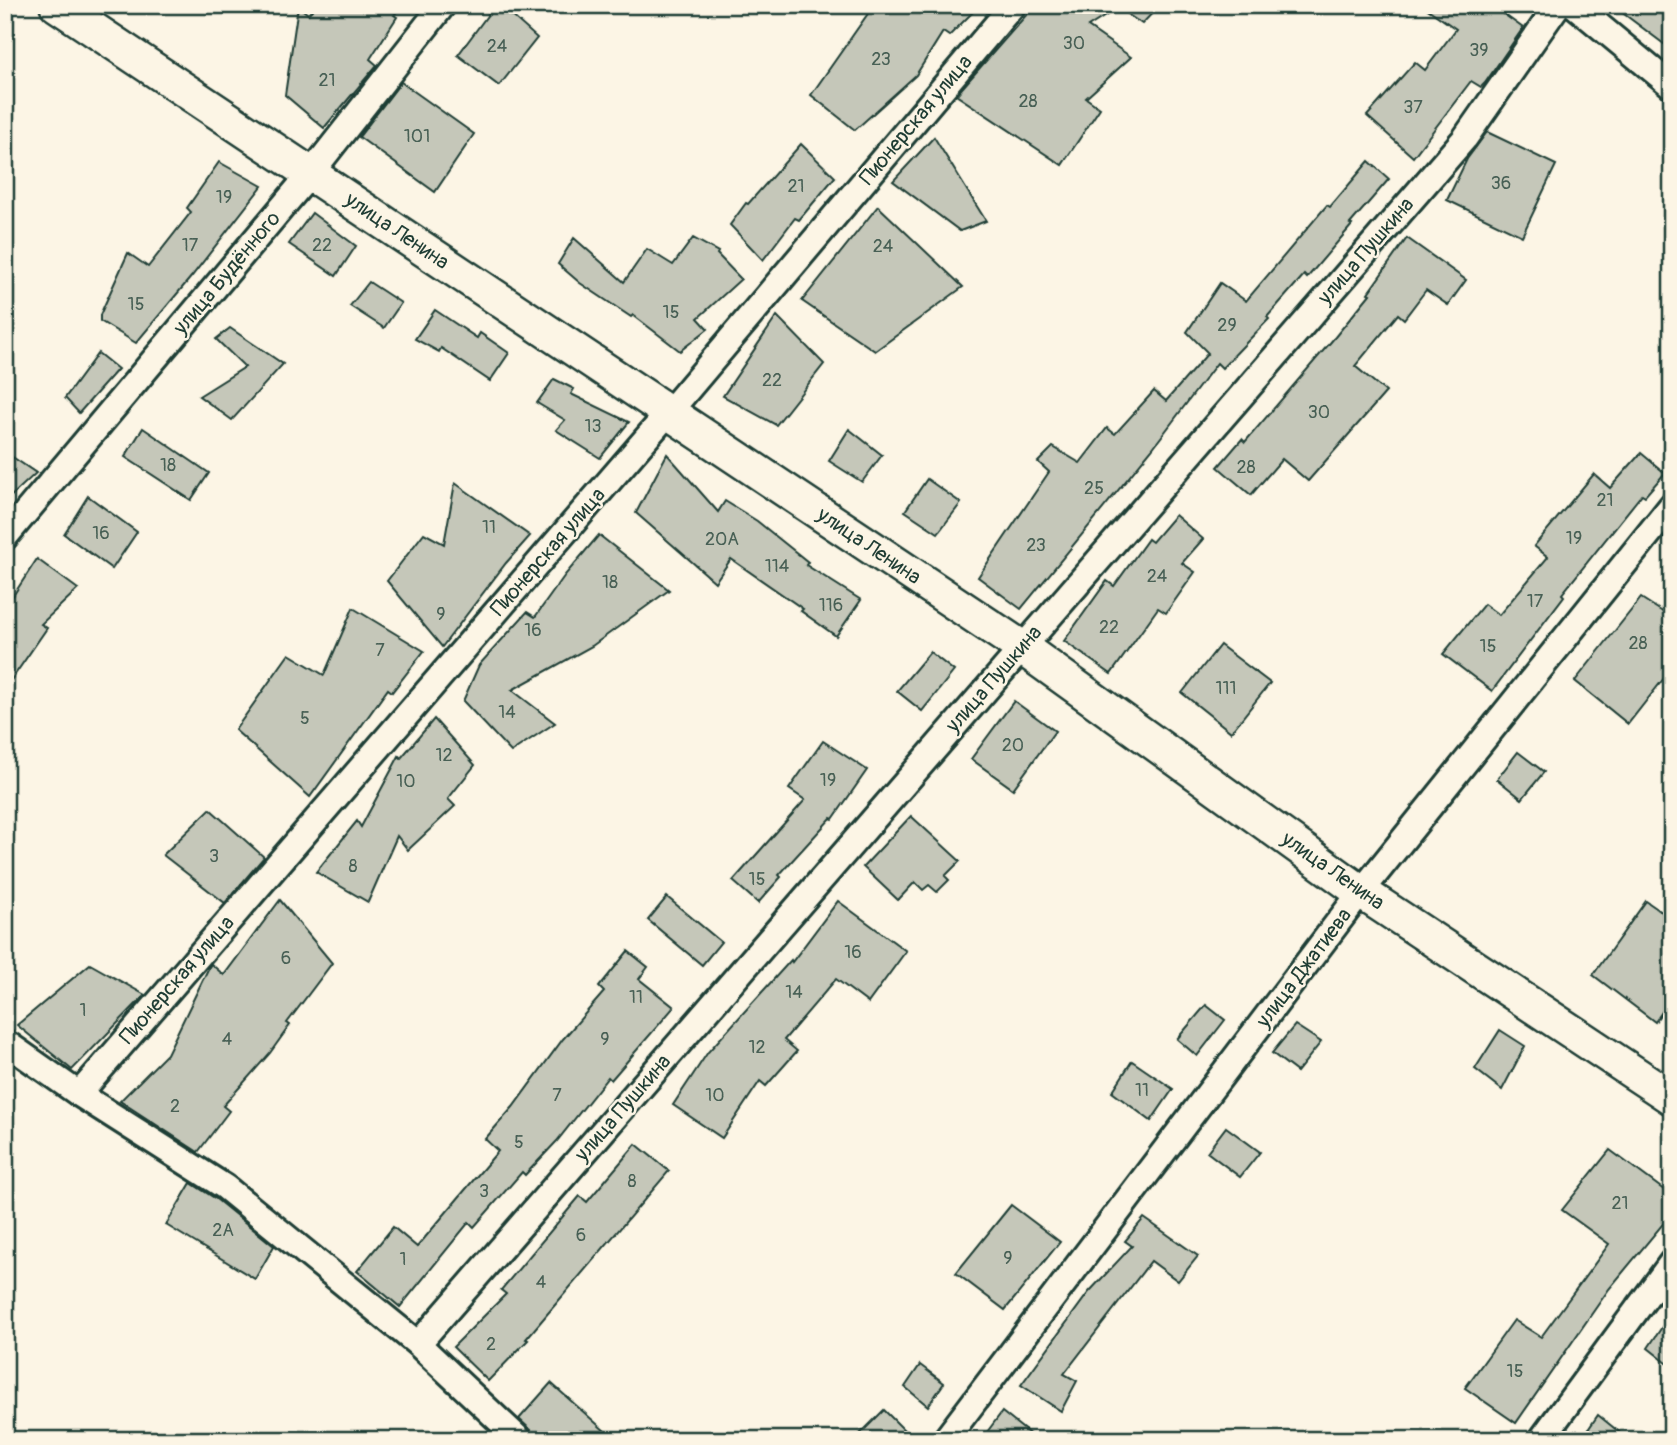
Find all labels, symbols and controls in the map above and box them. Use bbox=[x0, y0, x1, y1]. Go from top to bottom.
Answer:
house number: 30 bbox=[1063, 32, 1085, 55]
house number: 24 bbox=[487, 35, 508, 58]
house number: 39 bbox=[1469, 39, 1489, 62]
house number: 23 bbox=[871, 48, 891, 71]
street label: Пионерская улица bbox=[854, 49, 978, 191]
house number: 21 bbox=[318, 69, 336, 92]
house number: 28 bbox=[1018, 90, 1038, 113]
house number: 37 bbox=[1403, 96, 1423, 119]
house number: 101 bbox=[404, 125, 430, 148]
house number: 36 bbox=[1491, 172, 1511, 195]
house number: 21 bbox=[787, 175, 805, 198]
house number: 19 bbox=[216, 186, 232, 209]
street label: улица Ленина bbox=[339, 186, 454, 276]
street label: улица Пушкина bbox=[1311, 192, 1420, 311]
street label: улица Будённого bbox=[167, 206, 287, 341]
house number: 17 bbox=[182, 234, 199, 257]
house number: 22 bbox=[312, 234, 332, 257]
house number: 24 bbox=[873, 235, 894, 258]
house number: 15 bbox=[128, 293, 144, 316]
house number: 15 bbox=[663, 301, 679, 324]
house number: 29 bbox=[1217, 314, 1237, 337]
house number: 22 bbox=[762, 369, 782, 392]
house number: 30 bbox=[1308, 401, 1330, 424]
house number: 13 bbox=[584, 415, 602, 438]
house number: 18 bbox=[160, 454, 176, 477]
house number: 28 bbox=[1236, 456, 1256, 479]
house number: 25 bbox=[1084, 477, 1104, 500]
street label: Пионерская улица bbox=[485, 482, 611, 622]
house number: 21 bbox=[1596, 489, 1614, 512]
street label: улица Ленина bbox=[811, 501, 926, 591]
house number: 11 bbox=[482, 516, 496, 539]
house number: 16 bbox=[92, 522, 110, 545]
house number: 19 bbox=[1566, 527, 1582, 550]
house number: 20А bbox=[705, 528, 739, 551]
house number: 23 bbox=[1026, 534, 1046, 557]
house number: 114 bbox=[765, 555, 790, 578]
house number: 24 bbox=[1147, 565, 1168, 588]
house number: 18 bbox=[602, 571, 618, 594]
house number: 17 bbox=[1527, 590, 1544, 613]
house number: 116 bbox=[819, 594, 843, 617]
house number: 9 bbox=[436, 603, 446, 626]
house number: 22 bbox=[1099, 616, 1119, 639]
house number: 16 bbox=[524, 619, 542, 642]
street label: улица Пушкина bbox=[939, 620, 1048, 739]
house number: 28 bbox=[1628, 632, 1648, 655]
house number: 15 bbox=[1480, 635, 1496, 658]
house number: 7 bbox=[375, 639, 385, 662]
house number: 111 bbox=[1215, 677, 1237, 700]
house number: 14 bbox=[498, 701, 516, 724]
house number: 5 bbox=[300, 707, 310, 730]
house number: 20 bbox=[1002, 734, 1024, 757]
house number: 12 bbox=[435, 744, 453, 767]
house number: 19 bbox=[820, 769, 836, 792]
house number: 10 bbox=[396, 770, 416, 793]
street label: улица Ленина bbox=[1275, 825, 1390, 916]
house number: 3 bbox=[209, 845, 219, 868]
house number: 8 bbox=[348, 855, 358, 878]
house number: 15 bbox=[749, 868, 765, 891]
street label: улица Джатиева bbox=[1250, 903, 1358, 1034]
street label: Пионерская улица bbox=[114, 910, 240, 1050]
house number: 16 bbox=[844, 941, 862, 964]
house number: 6 bbox=[281, 947, 291, 970]
house number: 14 bbox=[785, 981, 803, 1004]
house number: 11 bbox=[629, 986, 643, 1009]
house number: 1 bbox=[79, 999, 87, 1022]
house number: 4 bbox=[222, 1028, 233, 1051]
house number: 9 bbox=[600, 1028, 610, 1051]
house number: 12 bbox=[748, 1036, 766, 1059]
street label: улица Пушкина bbox=[568, 1049, 677, 1168]
house number: 11 bbox=[1135, 1079, 1149, 1102]
house number: 7 bbox=[552, 1084, 562, 1107]
house number: 10 bbox=[705, 1084, 725, 1107]
house number: 2 bbox=[170, 1095, 180, 1118]
house number: 5 bbox=[514, 1131, 524, 1154]
house number: 8 bbox=[627, 1170, 637, 1193]
house number: 3 bbox=[479, 1180, 489, 1203]
house number: 21 bbox=[1611, 1192, 1629, 1215]
house number: 2А bbox=[212, 1219, 234, 1242]
house number: 6 bbox=[576, 1224, 586, 1247]
house number: 9 bbox=[1003, 1247, 1013, 1270]
house number: 1 bbox=[399, 1248, 407, 1271]
house number: 4 bbox=[536, 1271, 547, 1294]
house number: 2 bbox=[486, 1333, 496, 1356]
house number: 15 bbox=[1507, 1360, 1523, 1383]

